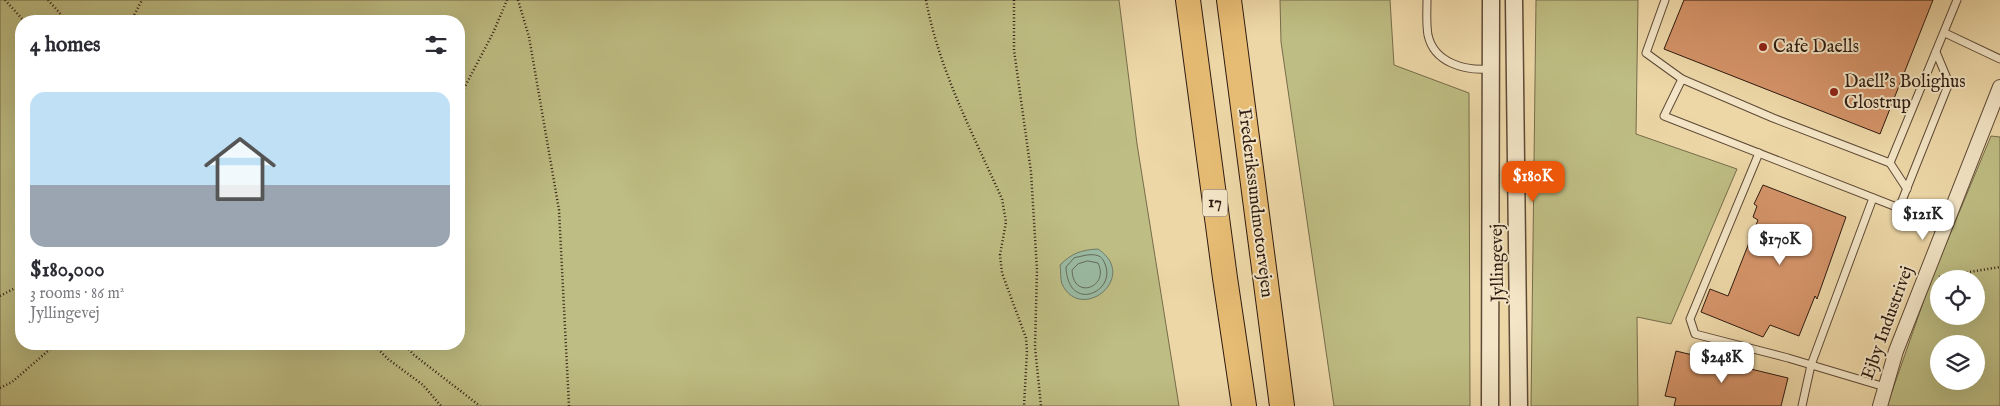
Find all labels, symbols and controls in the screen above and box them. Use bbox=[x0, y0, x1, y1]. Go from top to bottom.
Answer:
icon: filters bbox=[422, 31, 450, 59]
text: 4 homes bbox=[30, 32, 100, 59]
place label: Cafe Daells bbox=[1773, 36, 1859, 59]
marker: Cafe Daells bbox=[1757, 41, 1769, 53]
place label: Daell's Bolighus Glostrup bbox=[1844, 71, 1966, 115]
marker: Daell's Bolighus Glostrup bbox=[1828, 86, 1840, 98]
street label: Frederikssundmotorvejen bbox=[1232, 107, 1278, 299]
icon: home bbox=[195, 124, 285, 214]
pin: $180K bbox=[1498, 160, 1568, 203]
text: $180K bbox=[1513, 167, 1553, 187]
road number: 17 bbox=[1202, 190, 1228, 217]
pin: $121K bbox=[1888, 198, 1958, 241]
text: $121K bbox=[1903, 205, 1943, 225]
street label: Jyllingevej bbox=[1486, 224, 1510, 304]
pin: $170K bbox=[1745, 224, 1815, 266]
text: $170K bbox=[1759, 230, 1801, 250]
text: $180,000 bbox=[30, 257, 105, 284]
street label: Ejby Industrivej bbox=[1857, 263, 1919, 383]
map controls bbox=[1930, 270, 1985, 390]
button: locate bbox=[1930, 270, 1985, 325]
text: 3 rooms · 86 m² bbox=[30, 284, 124, 304]
text: Jyllingevej bbox=[30, 304, 100, 324]
button: layers bbox=[1930, 335, 1985, 390]
pin: $248K bbox=[1687, 342, 1757, 384]
text: $248K bbox=[1701, 348, 1743, 368]

